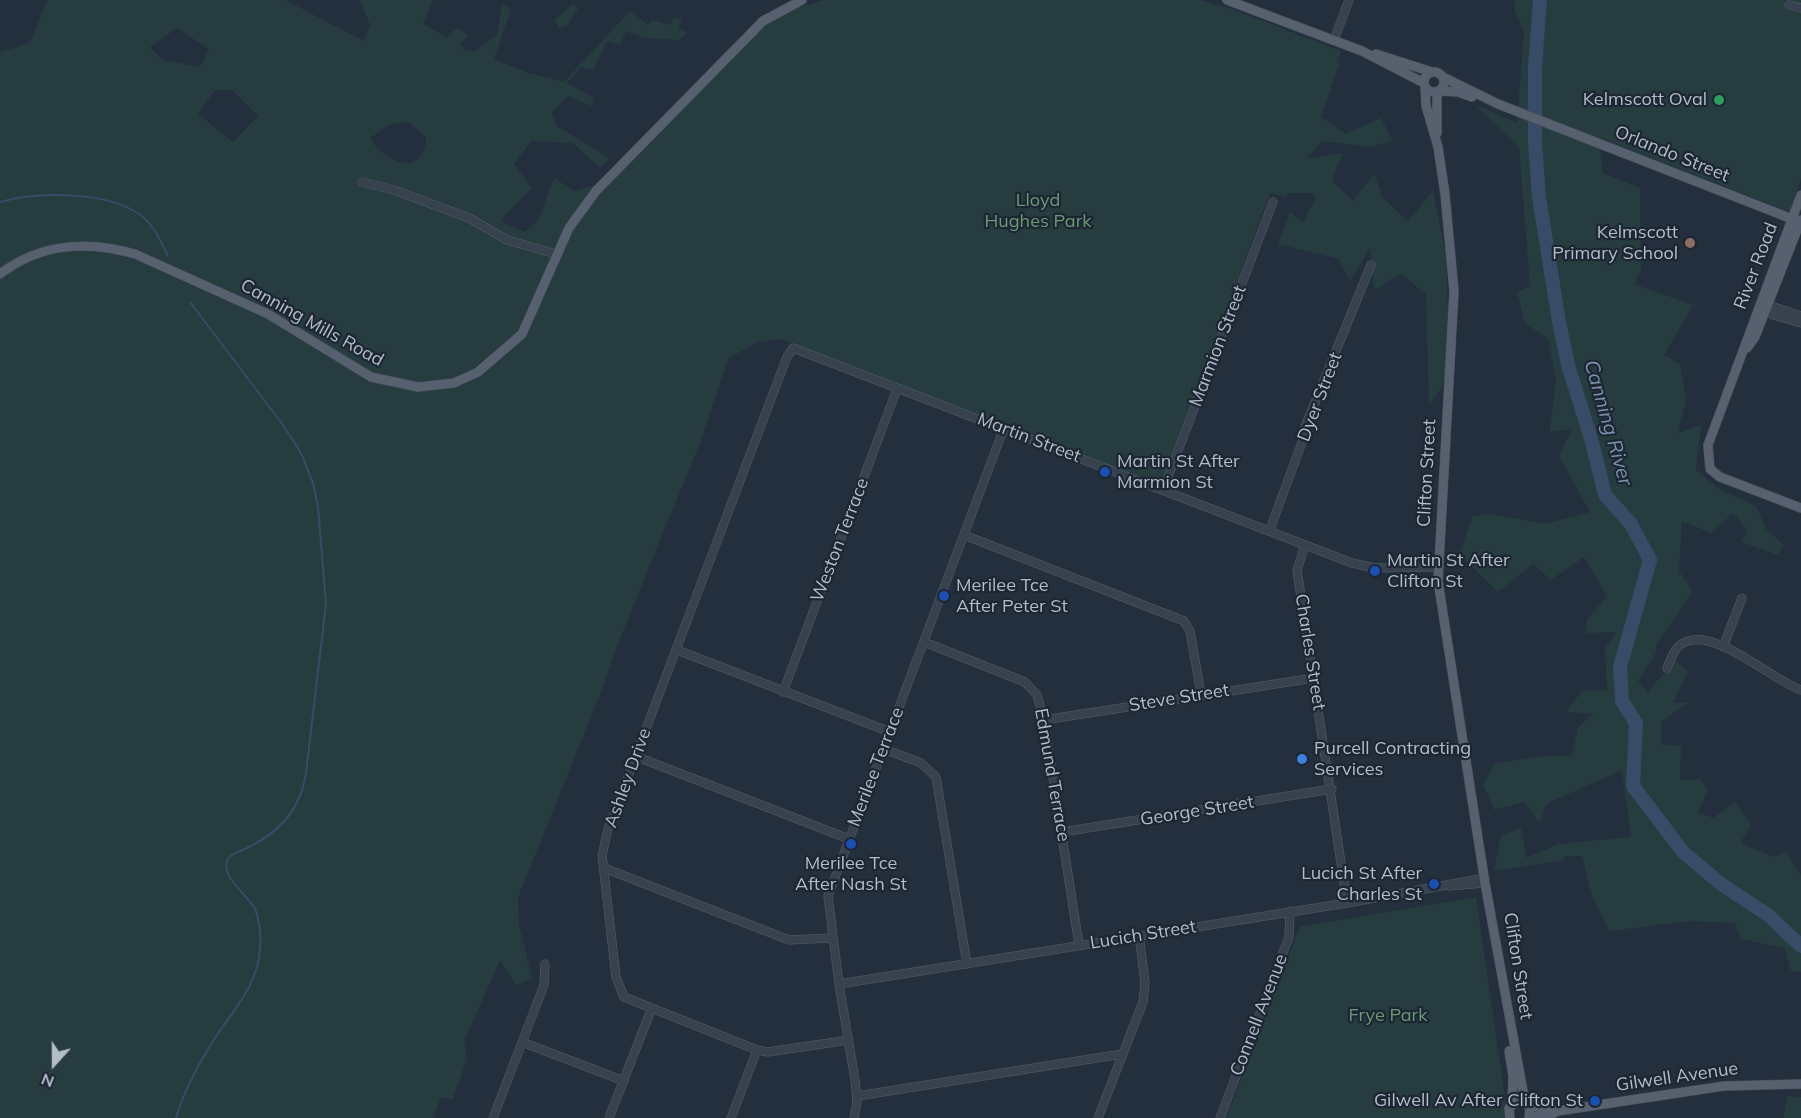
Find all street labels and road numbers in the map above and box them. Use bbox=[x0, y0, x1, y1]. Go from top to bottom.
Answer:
street label: Orlando Street bbox=[1612, 121, 1732, 187]
street label: River Road bbox=[1730, 220, 1782, 312]
street label: Canning Mills Road bbox=[237, 275, 387, 371]
street label: Marmion Street bbox=[1185, 282, 1251, 410]
street label: Dyer Street bbox=[1293, 349, 1347, 445]
street label: Martin Street bbox=[974, 408, 1084, 468]
street label: Clifton Street bbox=[1413, 418, 1441, 528]
street label: Weston Terrace bbox=[806, 475, 874, 605]
street label: Charles Street bbox=[1290, 592, 1330, 712]
street label: Steve Street bbox=[1128, 679, 1230, 717]
street label: Merilee Terrace bbox=[843, 704, 909, 830]
street label: Edmund Terrace bbox=[1030, 707, 1074, 843]
street label: Ashley Drive bbox=[600, 725, 656, 831]
street label: George Street bbox=[1139, 791, 1255, 831]
street label: Clifton Street bbox=[1499, 911, 1537, 1021]
street label: Lucich Street bbox=[1088, 916, 1198, 954]
street label: Connell Avenue bbox=[1226, 951, 1292, 1079]
street label: Gilwell Avenue bbox=[1615, 1058, 1739, 1096]

